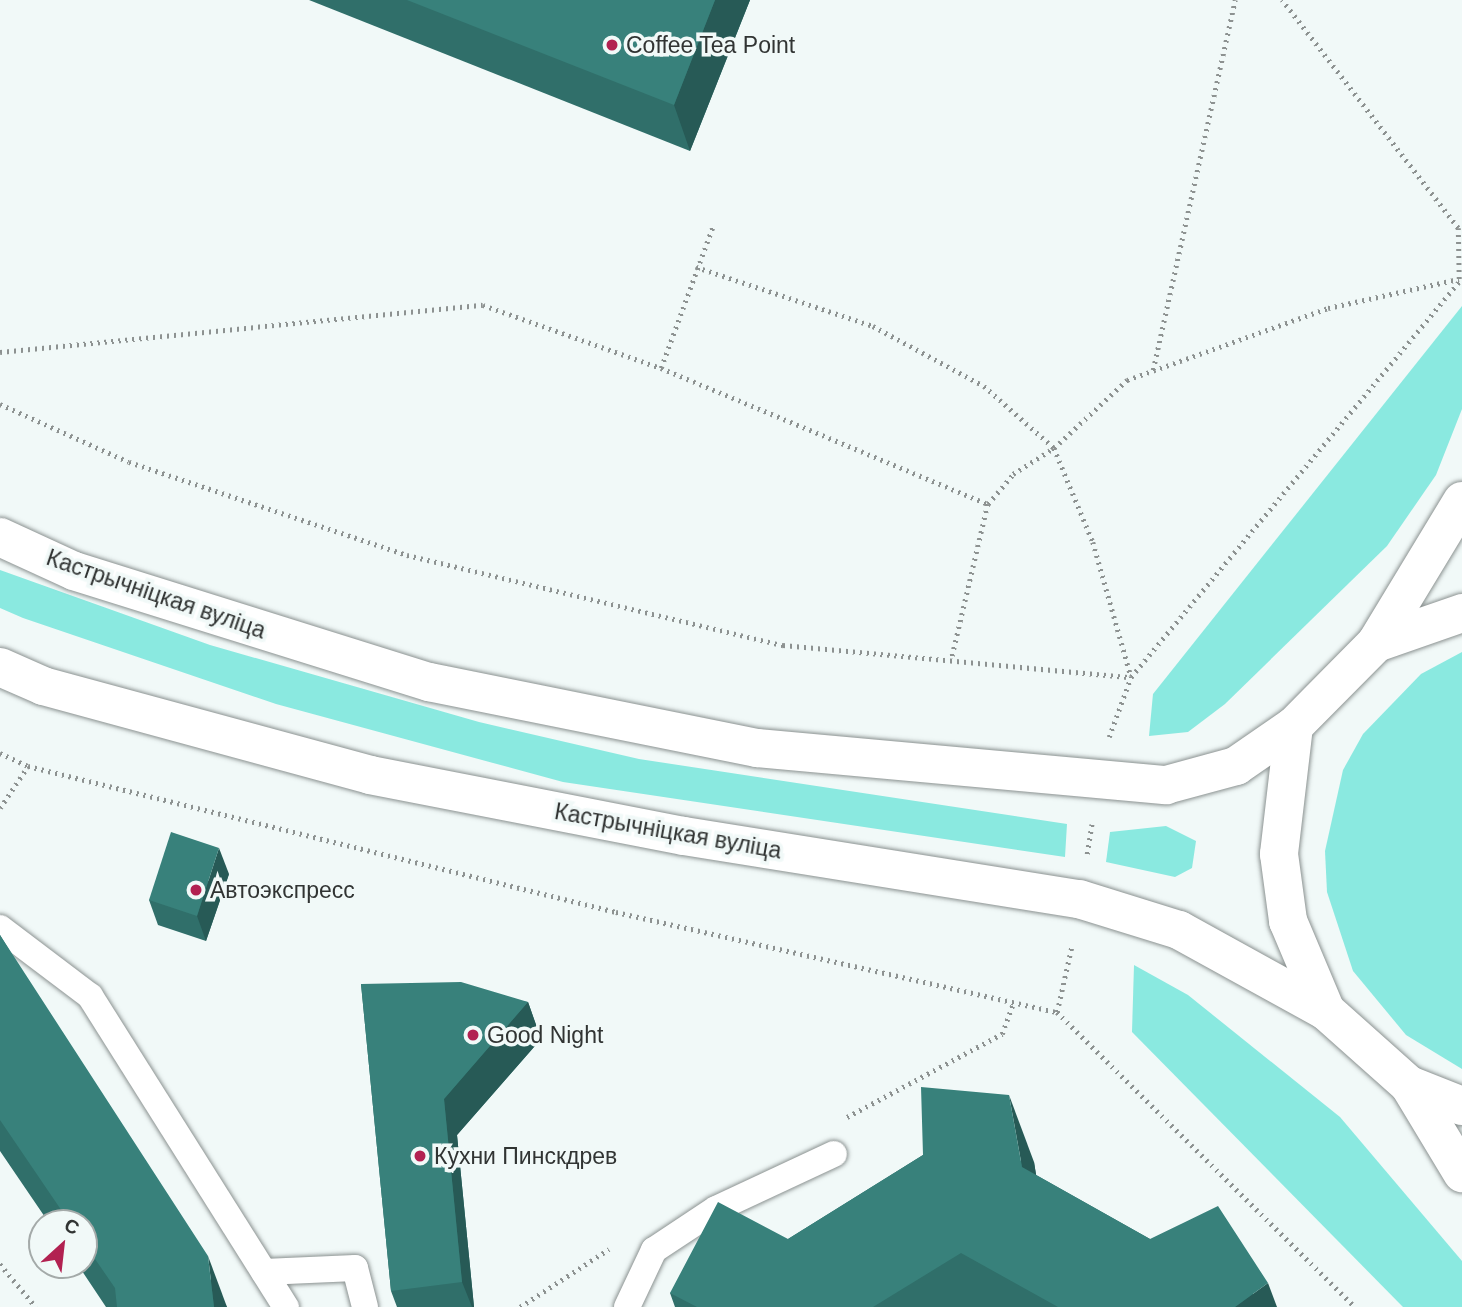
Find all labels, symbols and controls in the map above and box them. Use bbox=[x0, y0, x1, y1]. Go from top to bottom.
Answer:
place label: Coffee Tea Point bbox=[626, 31, 796, 59]
marker: Coffee Tea Point bbox=[604, 37, 620, 53]
street label: Кастрычніцкая вуліца bbox=[43, 544, 269, 644]
street label: Кастрычніцкая вуліца bbox=[552, 797, 784, 865]
place label: Автоэкспресс bbox=[210, 876, 355, 904]
marker: Автоэкспресс bbox=[188, 882, 204, 898]
place label: Good Night bbox=[487, 1021, 603, 1049]
marker: Good Night bbox=[465, 1027, 481, 1043]
place label: Кухни Пинскдрев bbox=[434, 1142, 617, 1170]
marker: Кухни Пинскдрев bbox=[412, 1148, 428, 1164]
north arrow bbox=[28, 1209, 98, 1279]
text: С bbox=[61, 1214, 83, 1239]

